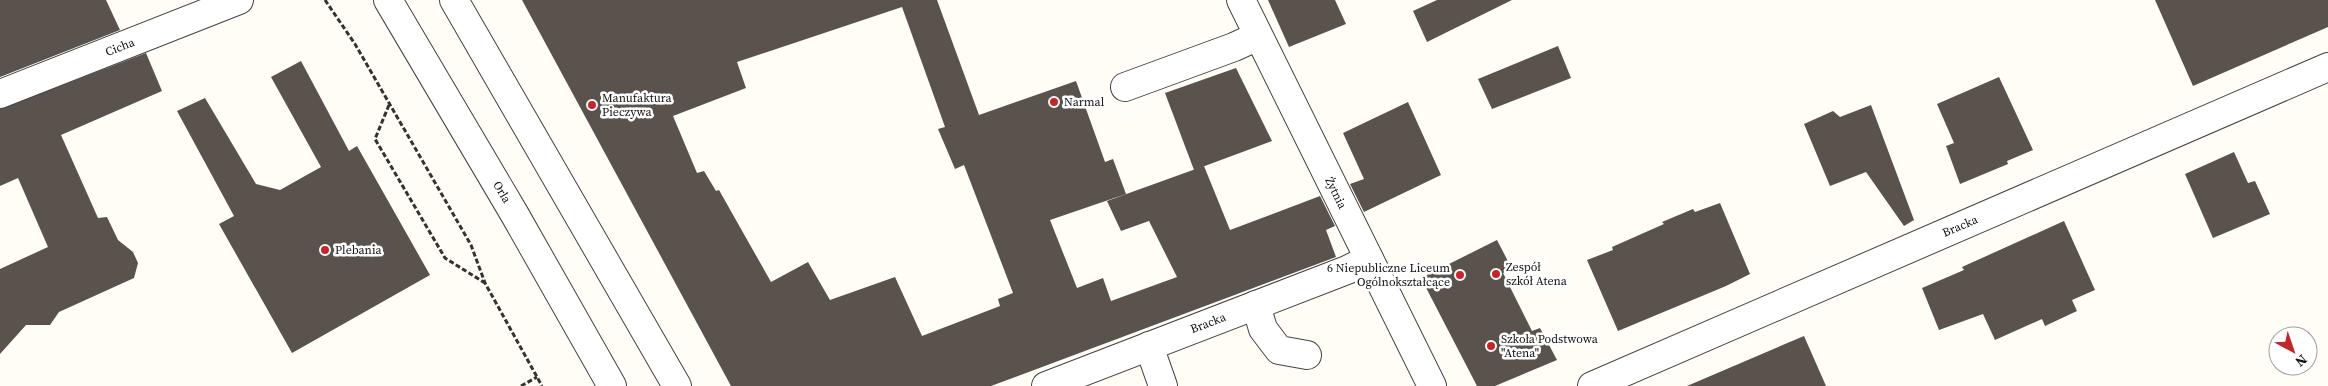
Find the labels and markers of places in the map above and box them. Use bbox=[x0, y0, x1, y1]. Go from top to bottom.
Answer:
place label: Manufaktura Pieczywa bbox=[602, 90, 673, 120]
place label: Narmal bbox=[1064, 94, 1105, 110]
marker: Narmal bbox=[1048, 96, 1060, 108]
marker: Manufaktura Pieczywa bbox=[586, 99, 598, 111]
place label: Plebania bbox=[335, 242, 382, 258]
marker: Plebania bbox=[319, 244, 331, 256]
place label: Zespół szkół Atena bbox=[1506, 259, 1568, 289]
place label: 6 Niepubliczne Liceum Ogólnokształcące bbox=[1327, 260, 1450, 290]
marker: Zespół szkół Atena bbox=[1490, 268, 1502, 280]
marker: 6 Niepubliczne Liceum Ogólnokształcące bbox=[1454, 269, 1466, 281]
place label: Szkoła Podstwowa "Atena" bbox=[1501, 331, 1599, 361]
marker: Szkoła Podstwowa "Atena" bbox=[1485, 340, 1497, 352]

